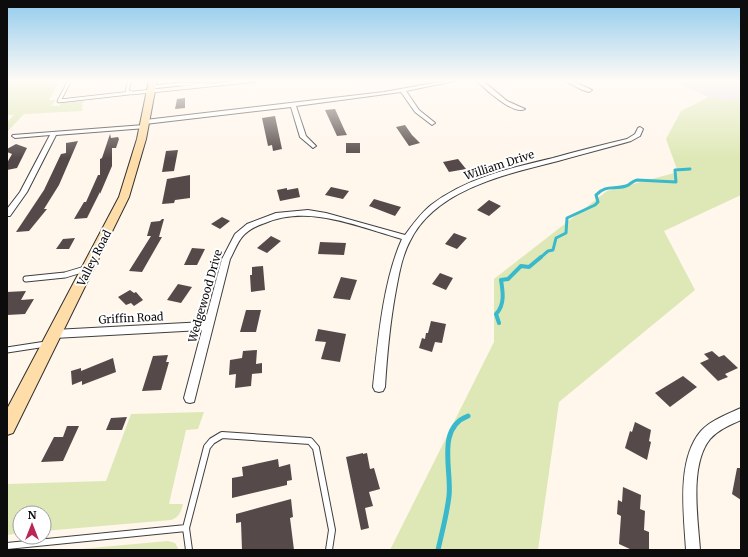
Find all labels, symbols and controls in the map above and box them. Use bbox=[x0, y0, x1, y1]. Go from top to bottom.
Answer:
street label: William Drive bbox=[461, 147, 536, 183]
street label: Valley Road bbox=[73, 227, 114, 289]
street label: Wedgewood Drive bbox=[185, 248, 225, 345]
street label: Griffin Road bbox=[98, 309, 164, 327]
north arrow bbox=[12, 505, 52, 545]
text: N bbox=[28, 508, 37, 522]

